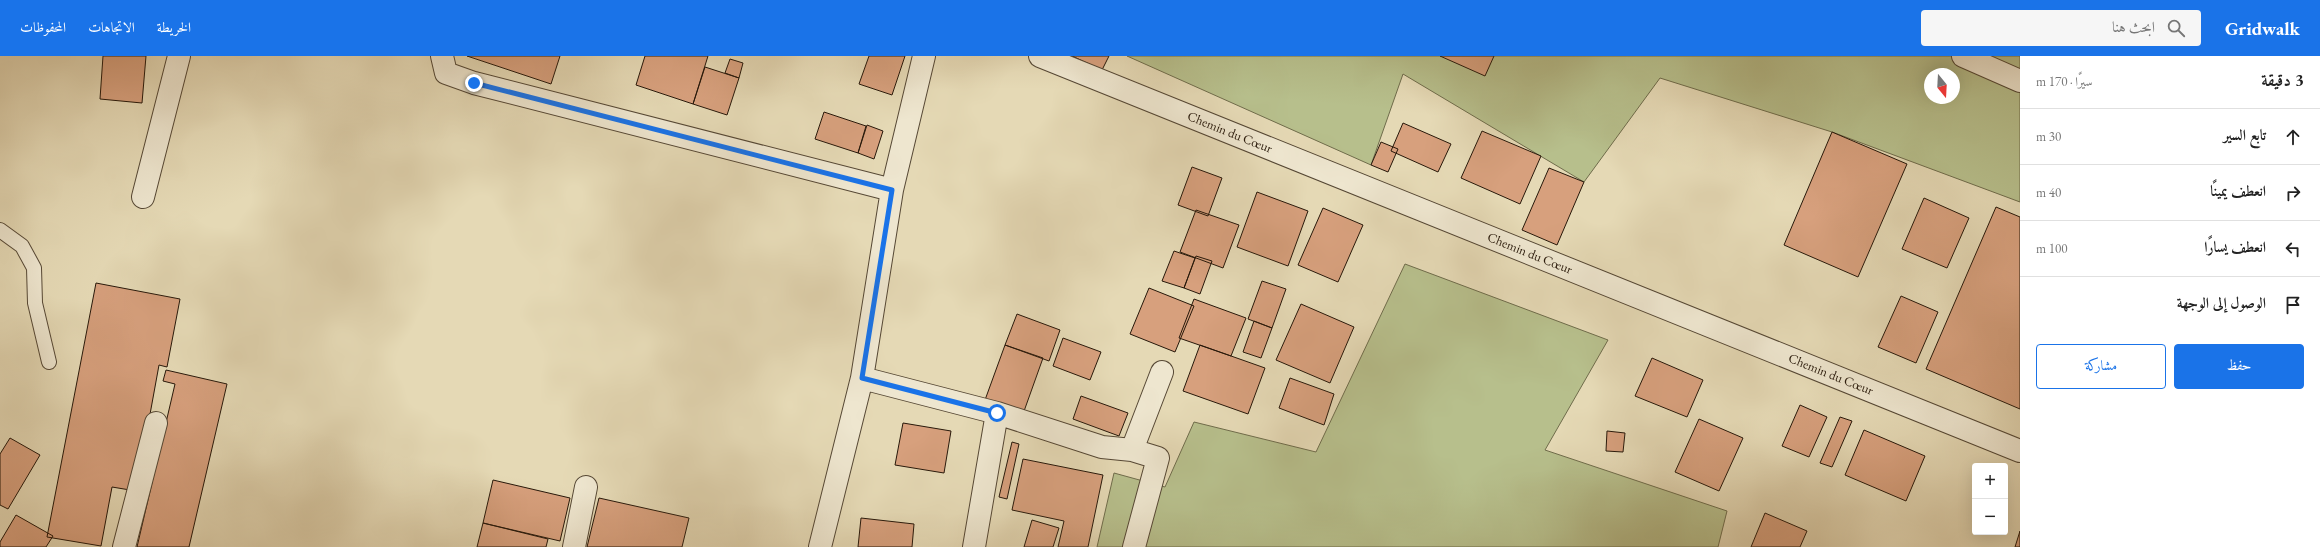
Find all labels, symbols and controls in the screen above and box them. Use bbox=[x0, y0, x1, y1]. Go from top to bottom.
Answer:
search box bbox=[1921, 10, 2201, 46]
text: Gridwalk bbox=[2225, 16, 2300, 41]
text: ابحث هنا bbox=[2112, 17, 2155, 36]
icon: search bbox=[2165, 17, 2187, 39]
text: المحفوظات bbox=[20, 18, 66, 36]
text: الاتجاهات bbox=[88, 18, 135, 36]
text: الخريطة bbox=[157, 18, 191, 36]
north arrow bbox=[1924, 68, 1960, 104]
text: 3 دقيقة bbox=[2261, 69, 2304, 91]
text: سيرًا · 170 m bbox=[2036, 73, 2093, 90]
route end bbox=[465, 74, 483, 92]
street label: Chemin du Cœur bbox=[1185, 107, 1276, 157]
text: تابع السير bbox=[2223, 125, 2266, 144]
icon: ahead bbox=[2282, 126, 2304, 148]
text: 30 m bbox=[2036, 128, 2061, 145]
text: انعطف يمينًا bbox=[2210, 181, 2266, 200]
icon: right bbox=[2282, 182, 2304, 204]
text: 40 m bbox=[2036, 184, 2061, 201]
street label: Chemin du Cœur bbox=[1485, 228, 1576, 278]
text: انعطف يسارًا bbox=[2204, 237, 2266, 256]
icon: left bbox=[2282, 238, 2304, 260]
text: 100 m bbox=[2036, 240, 2067, 257]
text: الوصول إلى الوجهة bbox=[2177, 293, 2266, 312]
icon: arrive bbox=[2282, 294, 2304, 316]
button: مشاركة bbox=[2036, 344, 2166, 389]
button: حفظ bbox=[2174, 344, 2304, 389]
street label: Chemin du Cœur bbox=[1786, 349, 1877, 399]
route start bbox=[988, 404, 1006, 422]
map controls bbox=[1972, 463, 2008, 535]
button: + bbox=[1972, 463, 2008, 499]
button: − bbox=[1972, 499, 2008, 535]

